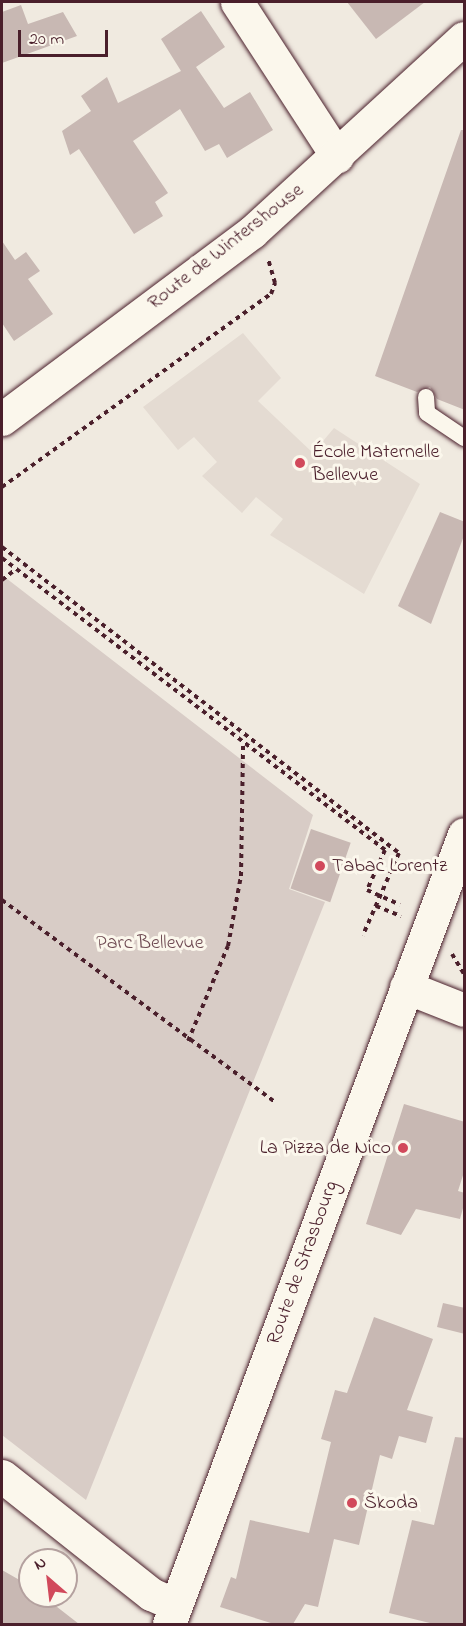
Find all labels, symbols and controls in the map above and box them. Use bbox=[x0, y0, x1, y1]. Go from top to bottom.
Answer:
scale bar bbox=[21, 18, 111, 56]
text: 20 m bbox=[29, 27, 64, 53]
street label: Route de Wintershouse bbox=[143, 179, 309, 315]
place label: École Maternelle Bellevue bbox=[312, 440, 439, 487]
marker: École Maternelle Bellevue bbox=[293, 456, 307, 470]
place label: Tabac Lorentz bbox=[332, 854, 447, 878]
marker: Tabac Lorentz bbox=[313, 859, 327, 873]
park label: Parc Bellevue bbox=[96, 931, 204, 955]
place label: La Pizza de Nico bbox=[260, 1136, 391, 1160]
marker: La Pizza de Nico bbox=[396, 1141, 410, 1155]
street label: Route de Strasbourg bbox=[262, 1178, 344, 1348]
place label: Škoda bbox=[364, 1491, 418, 1515]
marker: Škoda bbox=[345, 1496, 359, 1510]
north arrow bbox=[18, 1548, 78, 1608]
text: N bbox=[30, 1551, 51, 1577]

